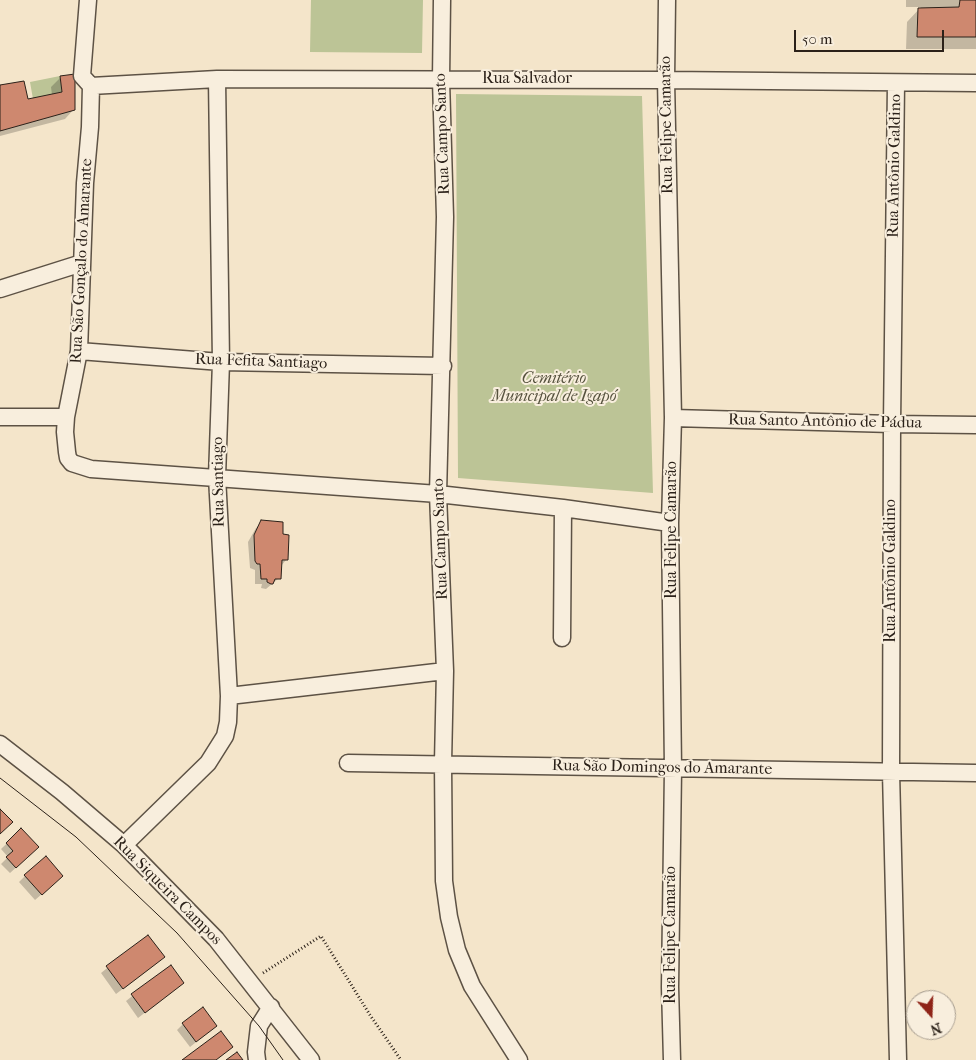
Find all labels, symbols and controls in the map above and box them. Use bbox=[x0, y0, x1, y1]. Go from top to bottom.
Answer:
scale bar bbox=[796, 20, 946, 52]
text: 50 m bbox=[802, 30, 832, 48]
street label: Rua Felipe Camarão bbox=[656, 56, 678, 194]
street label: Rua Salvador bbox=[482, 69, 572, 89]
street label: Rua Campo Santo bbox=[431, 73, 455, 195]
street label: Rua Antônio Galdino bbox=[884, 94, 906, 238]
street label: Rua São Gonçalo do Amarante bbox=[67, 158, 97, 364]
street label: Rua Fefita Santiago bbox=[195, 350, 327, 374]
park label: Cemitério Municipal de Igapó bbox=[492, 369, 616, 407]
street label: Rua Santo Antônio de Pádua bbox=[728, 411, 922, 433]
street label: Rua Santiago bbox=[209, 437, 229, 527]
street label: Rua Felipe Camarão bbox=[662, 461, 682, 599]
street label: Rua Campo Santo bbox=[429, 478, 453, 600]
street label: Rua Antônio Galdino bbox=[881, 499, 901, 643]
street label: Rua São Domingos do Amarante bbox=[552, 756, 772, 780]
street label: Rua Siqueira Campos bbox=[109, 833, 225, 949]
street label: Rua Felipe Camarão bbox=[661, 866, 681, 1004]
north arrow bbox=[906, 990, 956, 1040]
text: N bbox=[928, 1019, 944, 1038]

